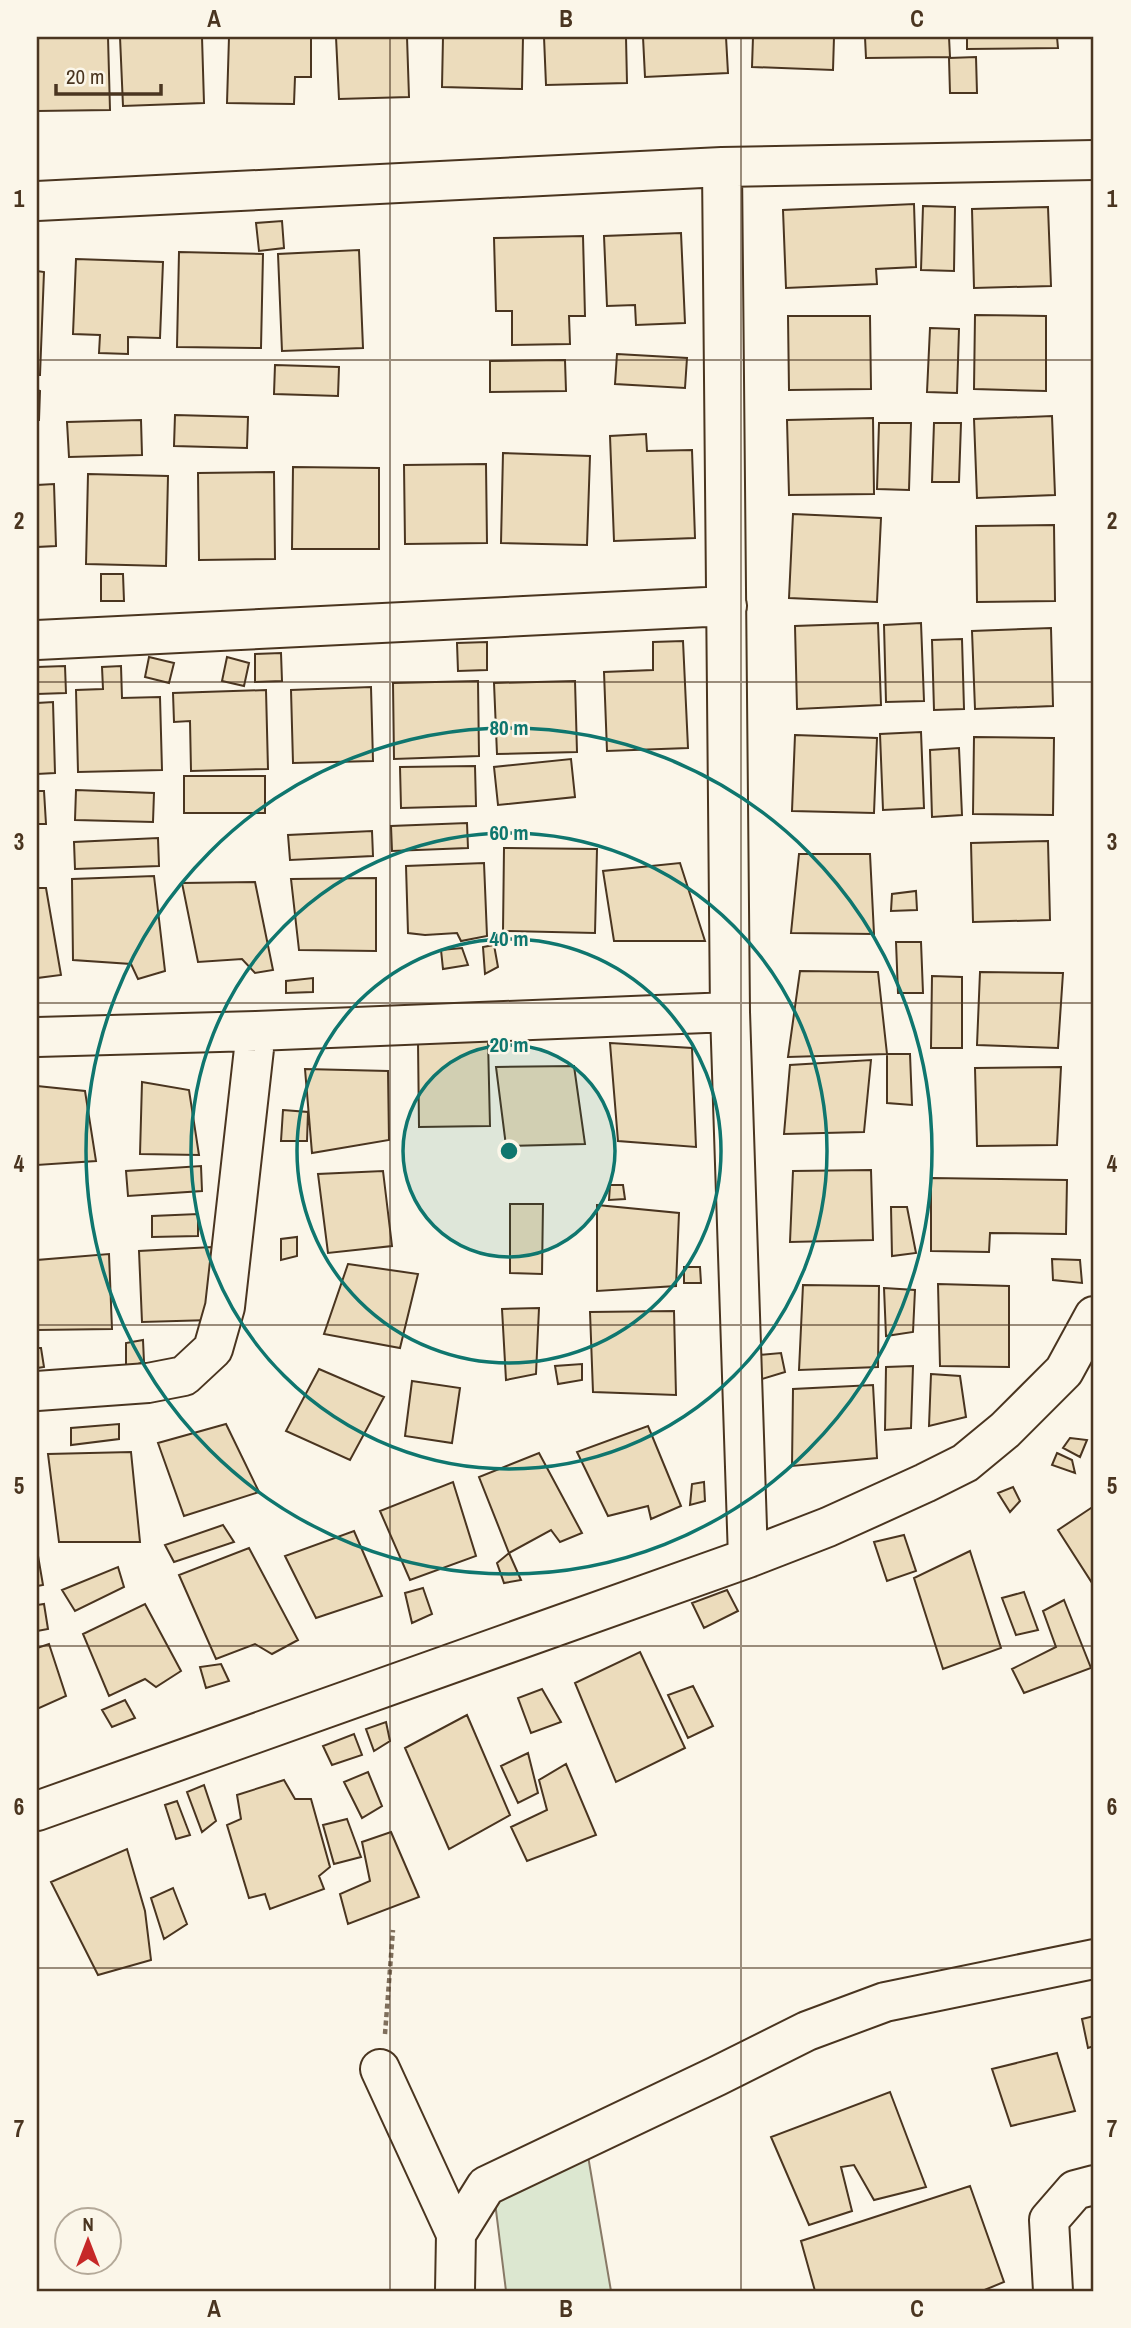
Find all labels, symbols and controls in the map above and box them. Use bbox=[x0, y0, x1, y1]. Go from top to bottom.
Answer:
text: A bbox=[207, 3, 221, 34]
text: B bbox=[559, 3, 573, 34]
text: C bbox=[910, 3, 924, 34]
scale bar bbox=[56, 52, 161, 96]
text: 20 m bbox=[66, 62, 104, 91]
text: 1 bbox=[14, 183, 25, 214]
text: 1 bbox=[1107, 183, 1118, 214]
text: 2 bbox=[14, 505, 24, 536]
text: 2 bbox=[1107, 505, 1117, 536]
text: 80 m bbox=[489, 713, 529, 742]
text: 60 m bbox=[489, 818, 529, 847]
text: 3 bbox=[14, 826, 24, 857]
text: 3 bbox=[1107, 826, 1117, 857]
text: 40 m bbox=[489, 924, 529, 953]
text: 20 m bbox=[489, 1030, 529, 1059]
centre of rings bbox=[497, 1139, 521, 1163]
text: 4 bbox=[14, 1148, 25, 1179]
text: 4 bbox=[1107, 1148, 1118, 1179]
text: 5 bbox=[14, 1470, 24, 1501]
text: 5 bbox=[1107, 1470, 1117, 1501]
text: 6 bbox=[14, 1791, 24, 1822]
text: 6 bbox=[1107, 1791, 1117, 1822]
text: 7 bbox=[14, 2113, 24, 2144]
text: 7 bbox=[1107, 2113, 1117, 2144]
north arrow bbox=[52, 2206, 122, 2276]
text: N bbox=[82, 2211, 94, 2237]
text: A bbox=[207, 2293, 221, 2324]
text: B bbox=[559, 2293, 573, 2324]
text: C bbox=[910, 2293, 924, 2324]

